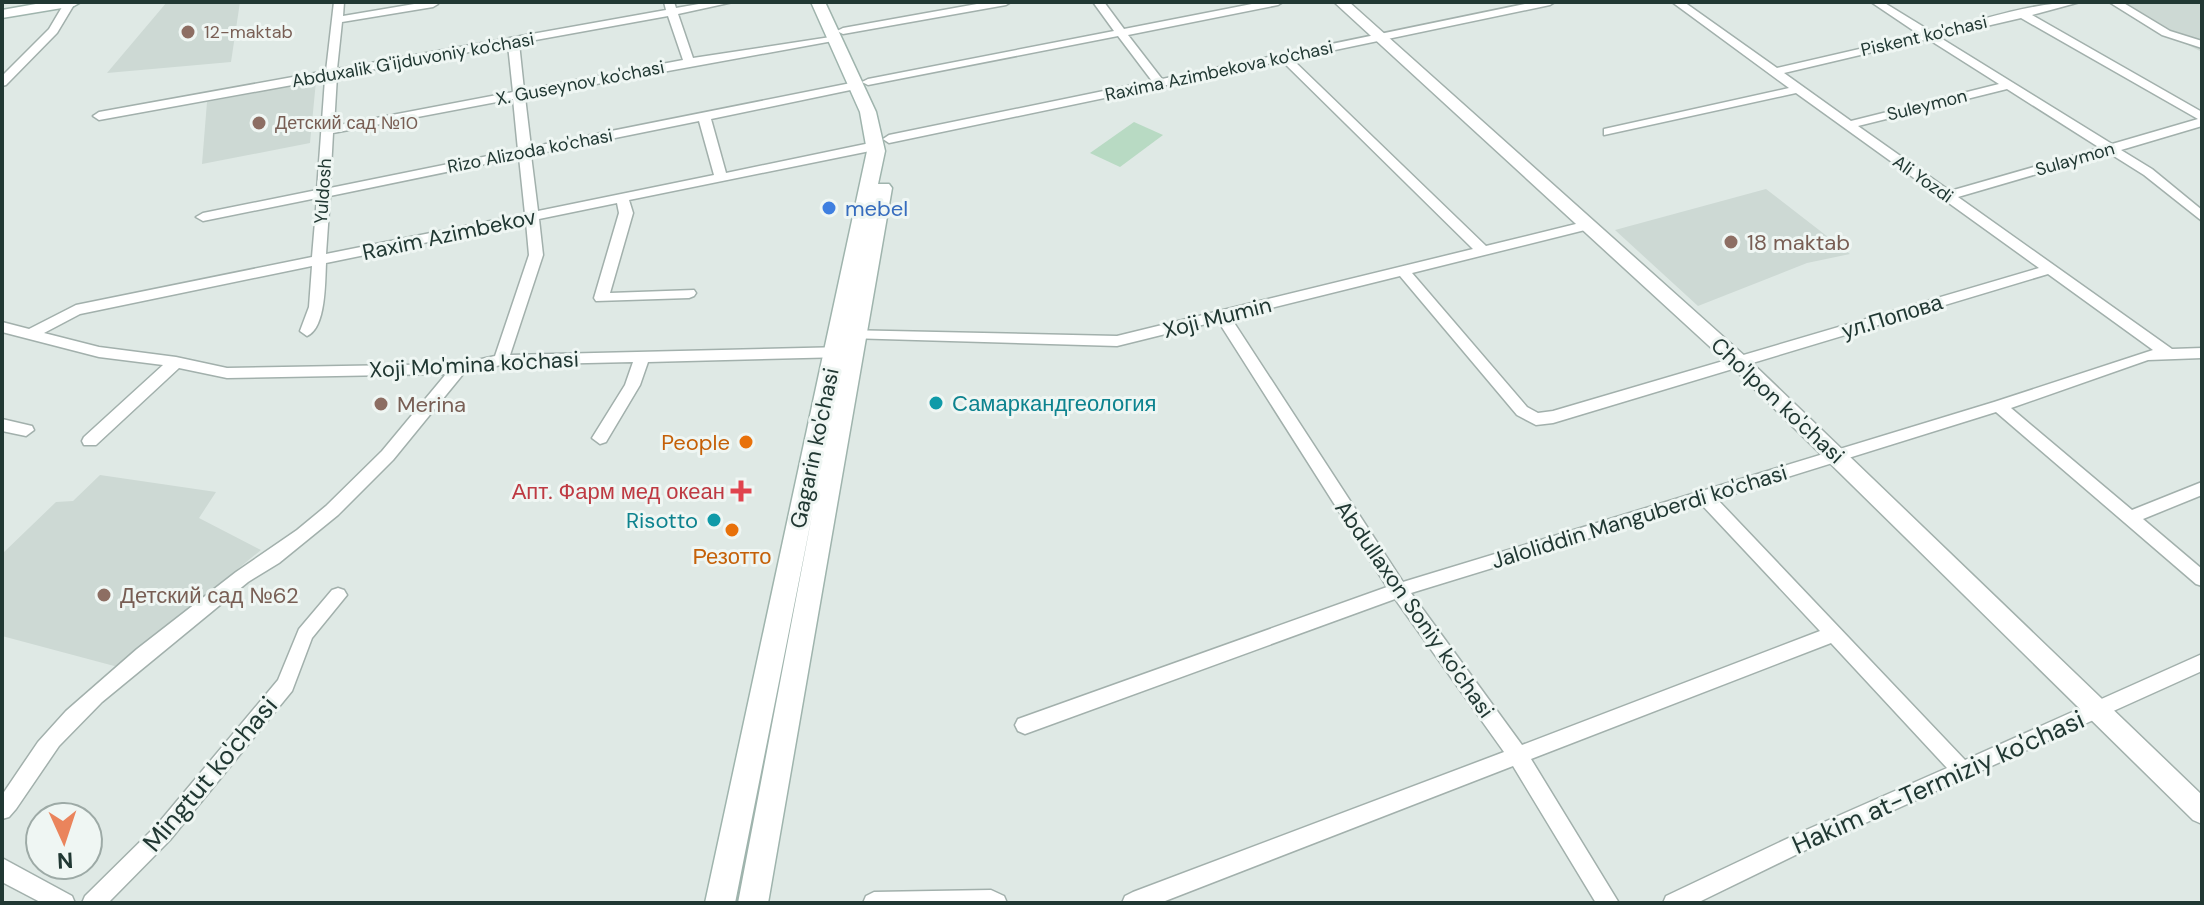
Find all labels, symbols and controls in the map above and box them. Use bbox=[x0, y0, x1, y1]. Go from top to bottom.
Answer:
street label: Piskent ko'chasi bbox=[1859, 10, 1989, 62]
place label: 12-maktab bbox=[204, 20, 293, 44]
marker: 12-maktab bbox=[179, 23, 197, 41]
street label: Abduxalik G'ijduvoniy ko'chasi bbox=[290, 27, 536, 93]
street label: Raxima Azimbekova ko'chasi bbox=[1103, 35, 1335, 107]
street label: X. Guseynov ko'chasi bbox=[494, 55, 666, 111]
street label: Suleymon bbox=[1884, 83, 1970, 127]
place label: Детский сад №10 bbox=[275, 111, 418, 135]
marker: Детский сад №10 bbox=[250, 114, 268, 132]
street label: Rizo Alizoda ko'chasi bbox=[445, 123, 615, 179]
street label: Sulaymon bbox=[2033, 136, 2117, 182]
street label: Ali Yozdi bbox=[1888, 150, 1958, 208]
street label: Yuldosh bbox=[309, 157, 337, 225]
place label: mebel bbox=[845, 194, 908, 223]
marker: mebel bbox=[820, 199, 838, 217]
street label: Raxim Azimbekov bbox=[360, 202, 539, 267]
place label: 18 maktab bbox=[1747, 228, 1850, 257]
marker: 18 maktab bbox=[1722, 233, 1740, 251]
street label: ул.Попова bbox=[1838, 287, 1947, 345]
street label: Xoji Mumin bbox=[1160, 290, 1274, 345]
street label: Cho'lpon ko'chasi bbox=[1705, 331, 1851, 470]
street label: Xoji Mo'mina ko'chasi bbox=[368, 345, 580, 384]
street label: Gagarin ko'chasi bbox=[783, 365, 846, 531]
place label: Самаркандгеология bbox=[952, 389, 1156, 418]
place label: Merina bbox=[397, 390, 466, 419]
marker: Самаркандгеология bbox=[927, 394, 945, 412]
marker: Merina bbox=[372, 395, 390, 413]
place label: People bbox=[661, 428, 730, 457]
marker: People bbox=[737, 433, 755, 451]
street label: Jaloliddin Manguberdi ko'chasi bbox=[1488, 458, 1791, 575]
place label: Апт. Фарм мед океан bbox=[512, 477, 725, 506]
marker: Апт. Фарм мед океан bbox=[732, 482, 750, 500]
street label: Abdullaxon Soniy ko'chasi bbox=[1328, 495, 1501, 724]
place label: Risotto bbox=[626, 506, 698, 535]
marker: Risotto bbox=[705, 511, 723, 529]
marker: Резотто bbox=[723, 521, 741, 539]
place label: Резотто bbox=[692, 542, 772, 571]
place label: Детский сад №62 bbox=[120, 581, 299, 610]
marker: Детский сад №62 bbox=[95, 586, 113, 604]
street label: Mingtut ko'chasi bbox=[135, 689, 285, 859]
street label: Hakim at-Termiziy ko'chasi bbox=[1787, 702, 2089, 862]
north arrow bbox=[24, 801, 104, 881]
text: N bbox=[56, 846, 74, 875]

